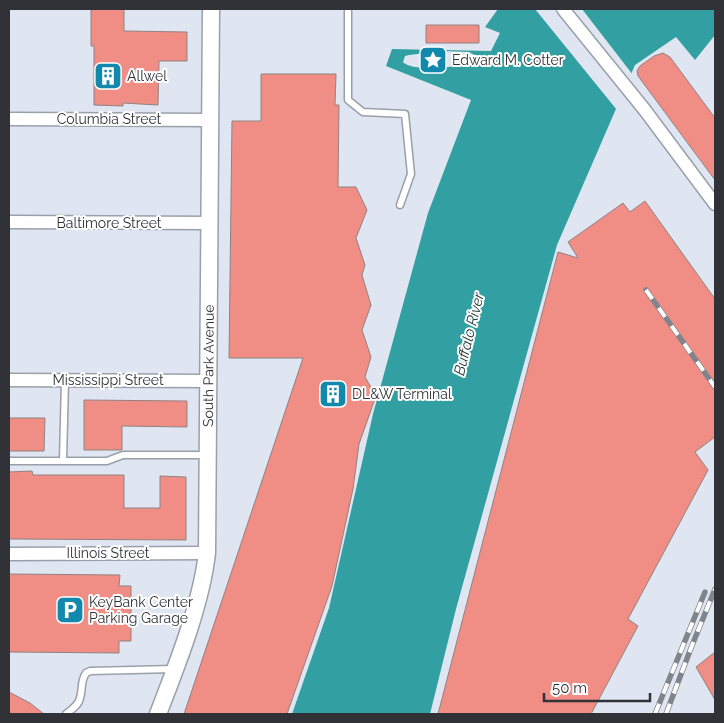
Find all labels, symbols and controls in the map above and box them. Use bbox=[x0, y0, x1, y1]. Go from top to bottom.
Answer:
place icon: Edward M. Cotter bbox=[418, 45, 448, 75]
place label: Edward M. Cotter bbox=[452, 52, 564, 68]
building icon: Allwel bbox=[93, 61, 123, 91]
place label: Allwel bbox=[127, 68, 167, 84]
street label: Columbia Street bbox=[57, 111, 162, 127]
street label: Baltimore Street bbox=[57, 215, 162, 231]
water label: Buffalo River bbox=[450, 290, 488, 377]
street label: South Park Avenue bbox=[200, 304, 217, 427]
street label: Mississippi Street bbox=[52, 372, 164, 388]
building icon: DL&W Terminal bbox=[318, 379, 348, 409]
place label: DL&W Terminal bbox=[352, 386, 452, 402]
street label: Illinois Street bbox=[67, 545, 150, 561]
place label: KeyBank Center Parking Garage bbox=[89, 594, 193, 626]
parking icon: KeyBank Center Parking Garage bbox=[55, 595, 85, 625]
scale bar bbox=[544, 670, 650, 702]
text: 50 m bbox=[552, 679, 587, 697]

